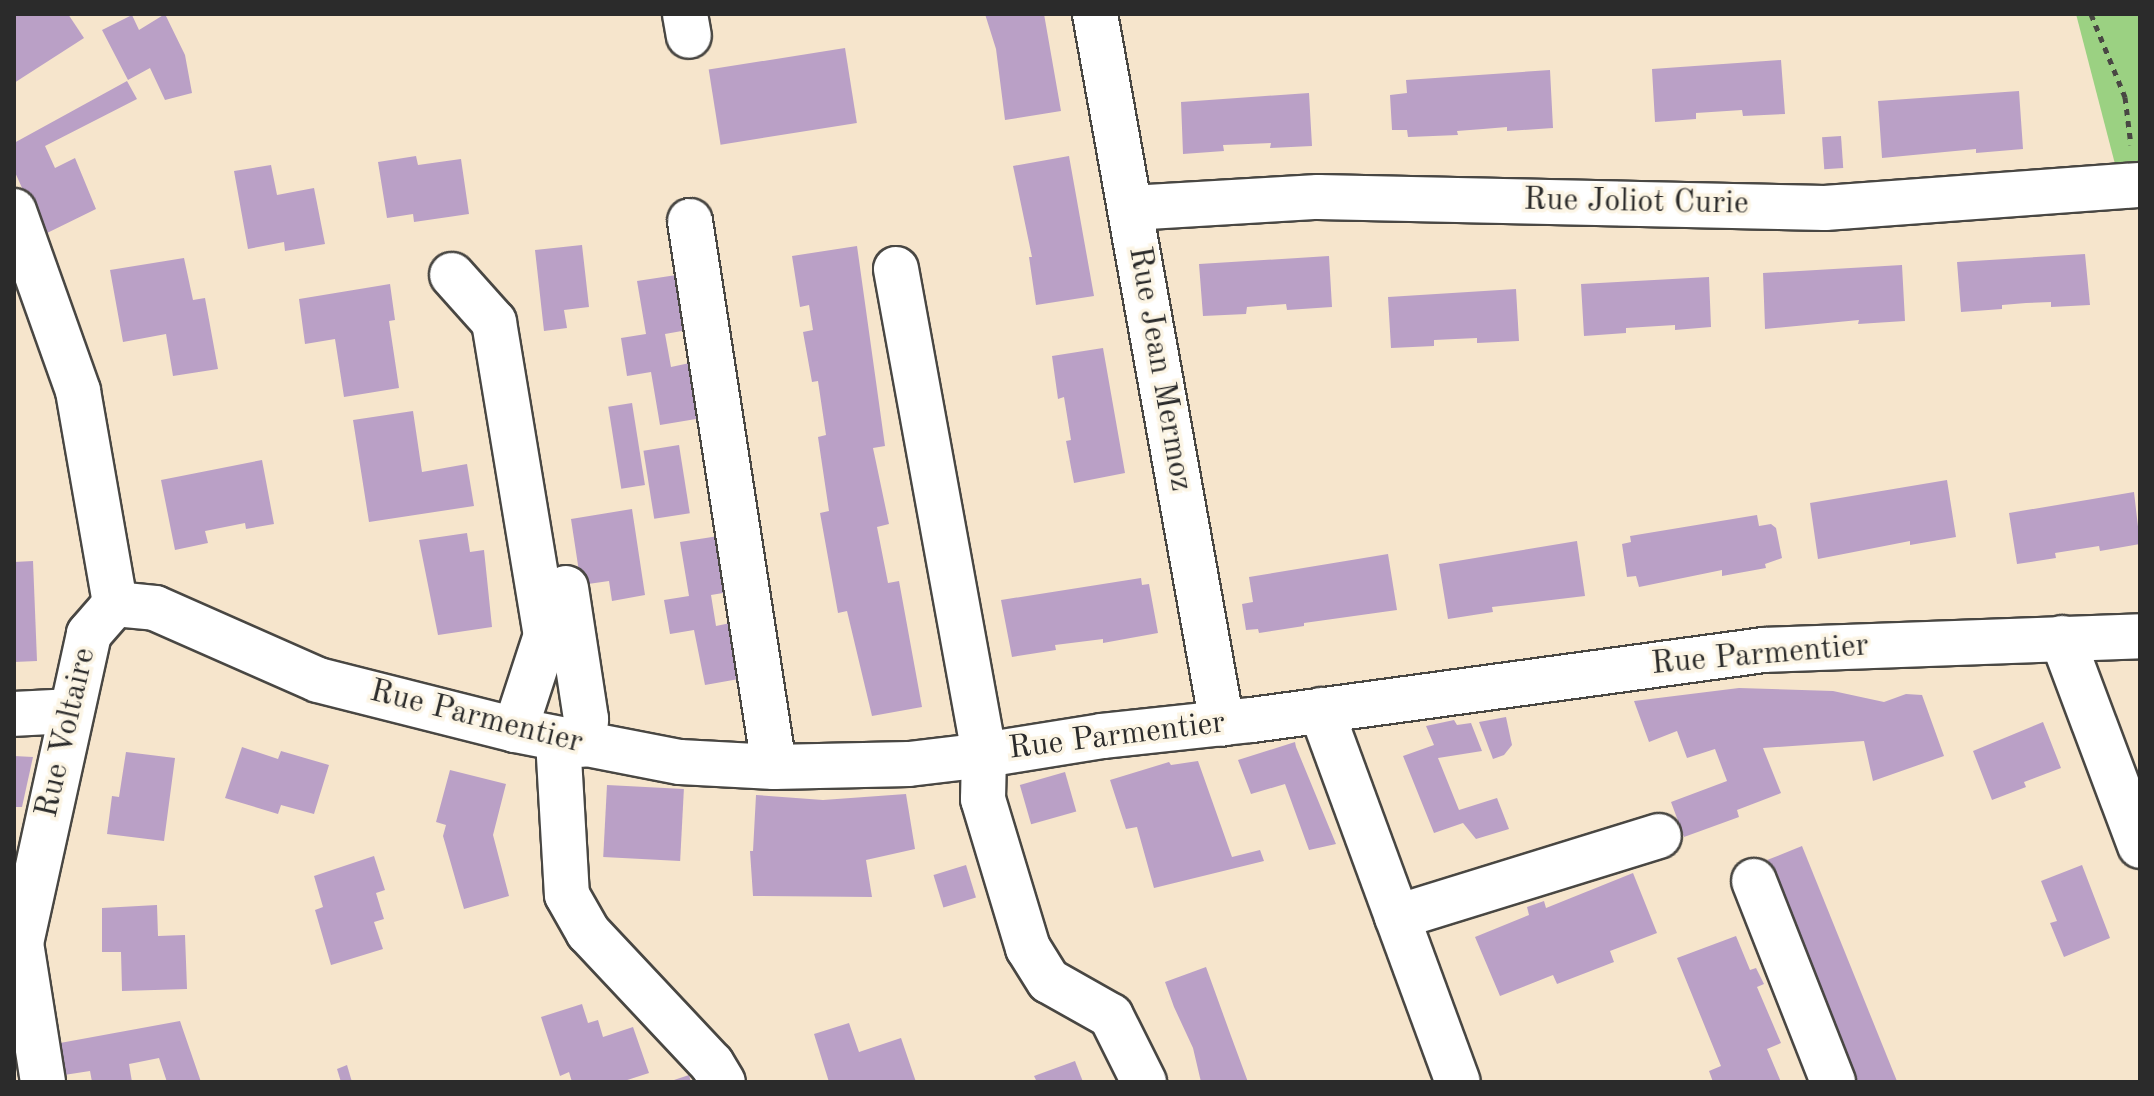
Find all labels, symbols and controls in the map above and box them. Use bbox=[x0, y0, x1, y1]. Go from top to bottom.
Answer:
street label: Rue Joliot Curie bbox=[1523, 182, 1749, 224]
street label: Rue Jean Mermoz bbox=[1119, 244, 1199, 494]
street label: Rue Parmentier bbox=[1650, 627, 1870, 685]
street label: Rue Voltaire bbox=[29, 644, 105, 822]
street label: Rue Parmentier bbox=[366, 673, 586, 763]
street label: Rue Parmentier bbox=[1006, 705, 1228, 769]

